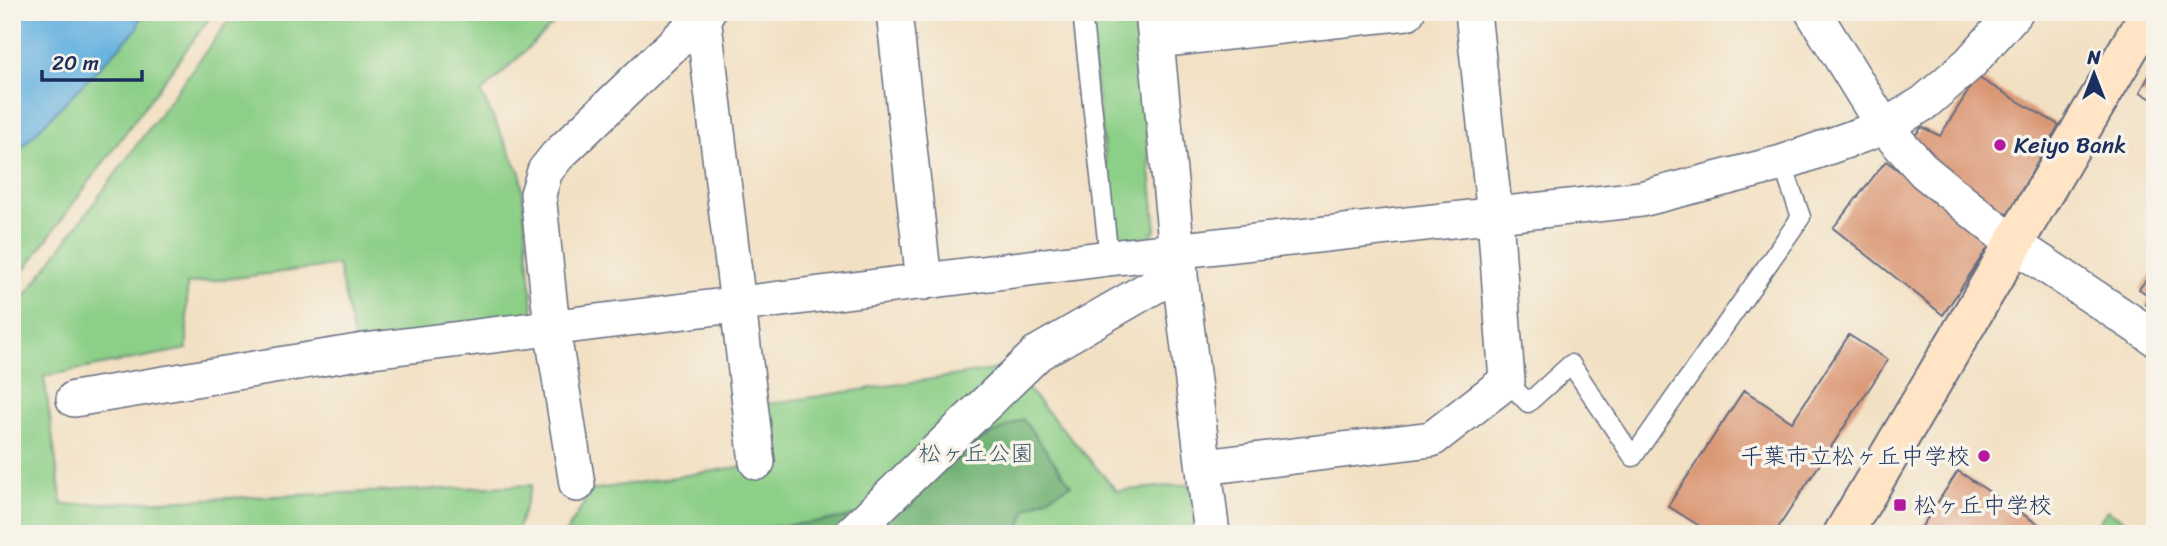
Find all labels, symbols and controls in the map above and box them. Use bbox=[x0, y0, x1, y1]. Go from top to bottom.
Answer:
scale bar bbox=[42, 38, 142, 82]
north arrow bbox=[2058, 38, 2128, 108]
text: N bbox=[2086, 41, 2101, 74]
text: 20 m bbox=[52, 44, 99, 82]
place label: Keiyo Bank bbox=[2014, 125, 2126, 166]
marker: Keiyo Bank bbox=[1992, 137, 2008, 153]
park label: 松ヶ丘公園 bbox=[919, 433, 1034, 474]
place label: 千葉市立松ヶ丘中学校 bbox=[1740, 436, 1970, 477]
marker: 千葉市立松ヶ丘中学校 bbox=[1976, 448, 1992, 464]
place label: 松ヶ丘中学校 bbox=[1914, 485, 2052, 526]
marker: 松ヶ丘中学校 bbox=[1892, 497, 1908, 513]

